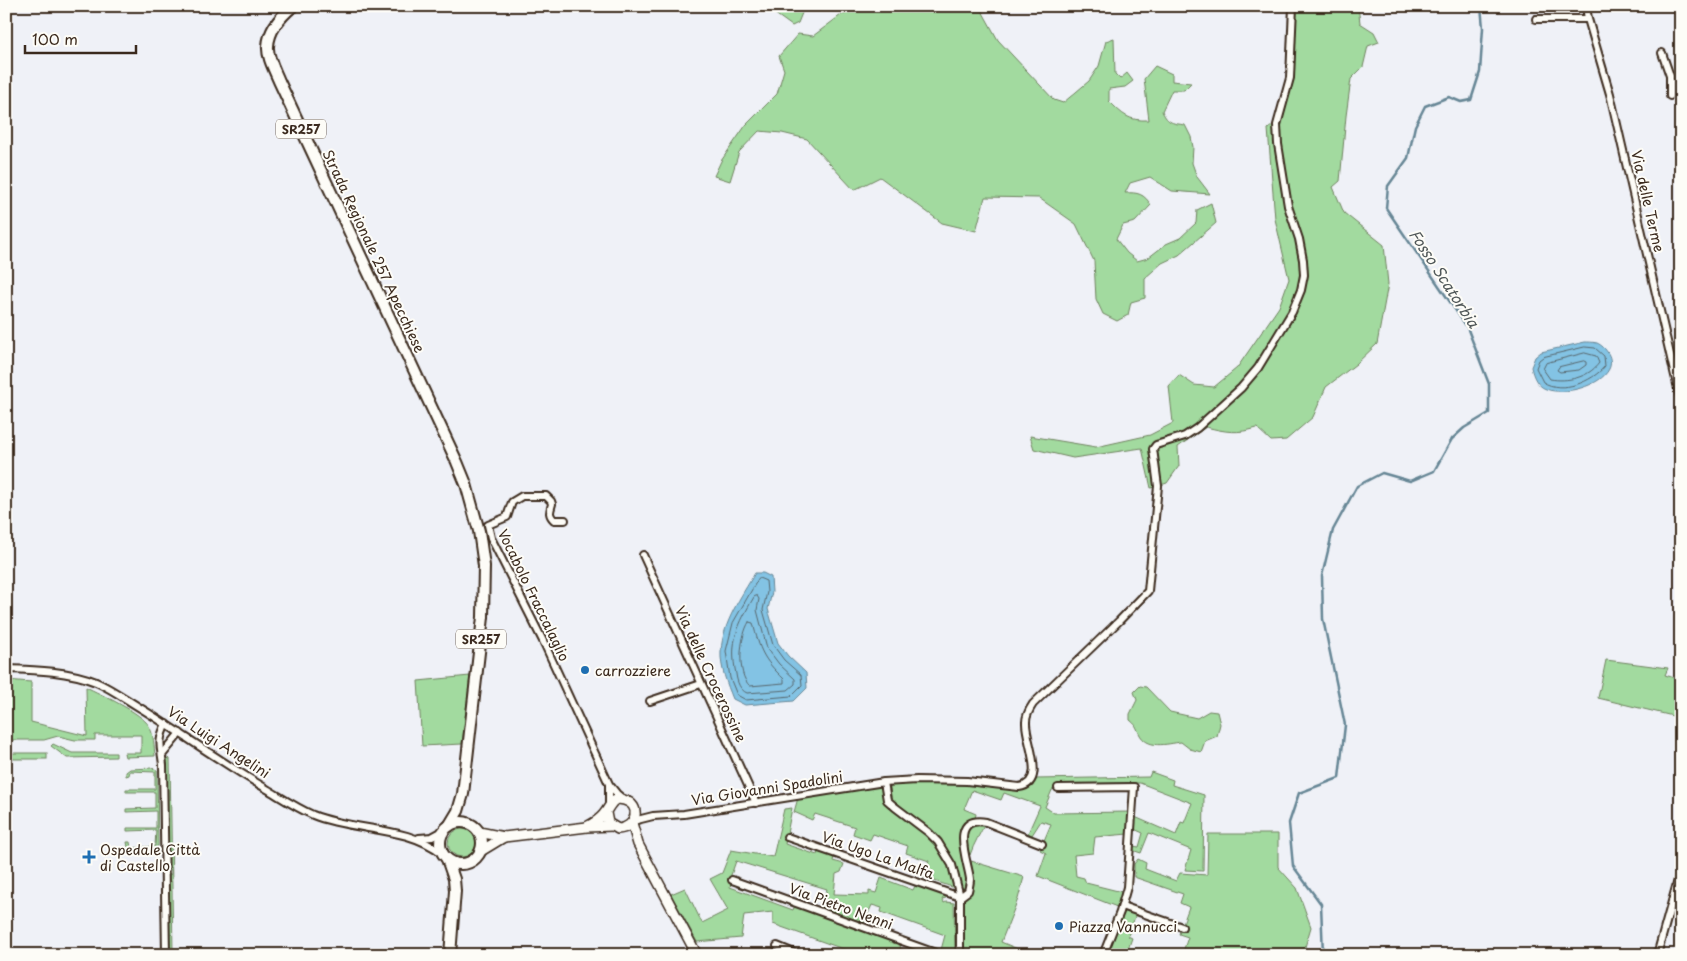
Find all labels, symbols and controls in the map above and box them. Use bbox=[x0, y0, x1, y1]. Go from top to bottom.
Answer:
scale bar bbox=[25, 22, 136, 54]
text: 100 m bbox=[32, 27, 78, 50]
road number: SR257 bbox=[276, 120, 326, 138]
street label: Strada Regionale 257 Apecchiese bbox=[318, 146, 431, 356]
street label: Via delle Terme bbox=[1626, 148, 1670, 254]
water label: Fosso Scatorbia bbox=[1404, 224, 1486, 333]
street label: Vocabolo Fraccalaglio bbox=[493, 525, 575, 665]
street label: Via delle Crocerossine bbox=[670, 602, 752, 746]
road number: SR257 bbox=[456, 630, 506, 648]
place label: carrozziere bbox=[595, 660, 671, 681]
marker: carrozziere bbox=[579, 664, 591, 676]
street label: Via Luigi Angelini bbox=[164, 701, 274, 783]
street label: Via Giovanni Spadolini bbox=[690, 766, 844, 810]
street label: Via Ugo La Malfa bbox=[819, 826, 937, 884]
place label: Ospedale Città di Castello bbox=[100, 839, 200, 876]
marker: Ospedale Città di Castello bbox=[82, 850, 96, 864]
street label: Via Pietro Nenni bbox=[786, 877, 896, 935]
place label: Piazza Vannucci bbox=[1069, 916, 1177, 937]
marker: Piazza Vannucci bbox=[1053, 920, 1065, 932]

